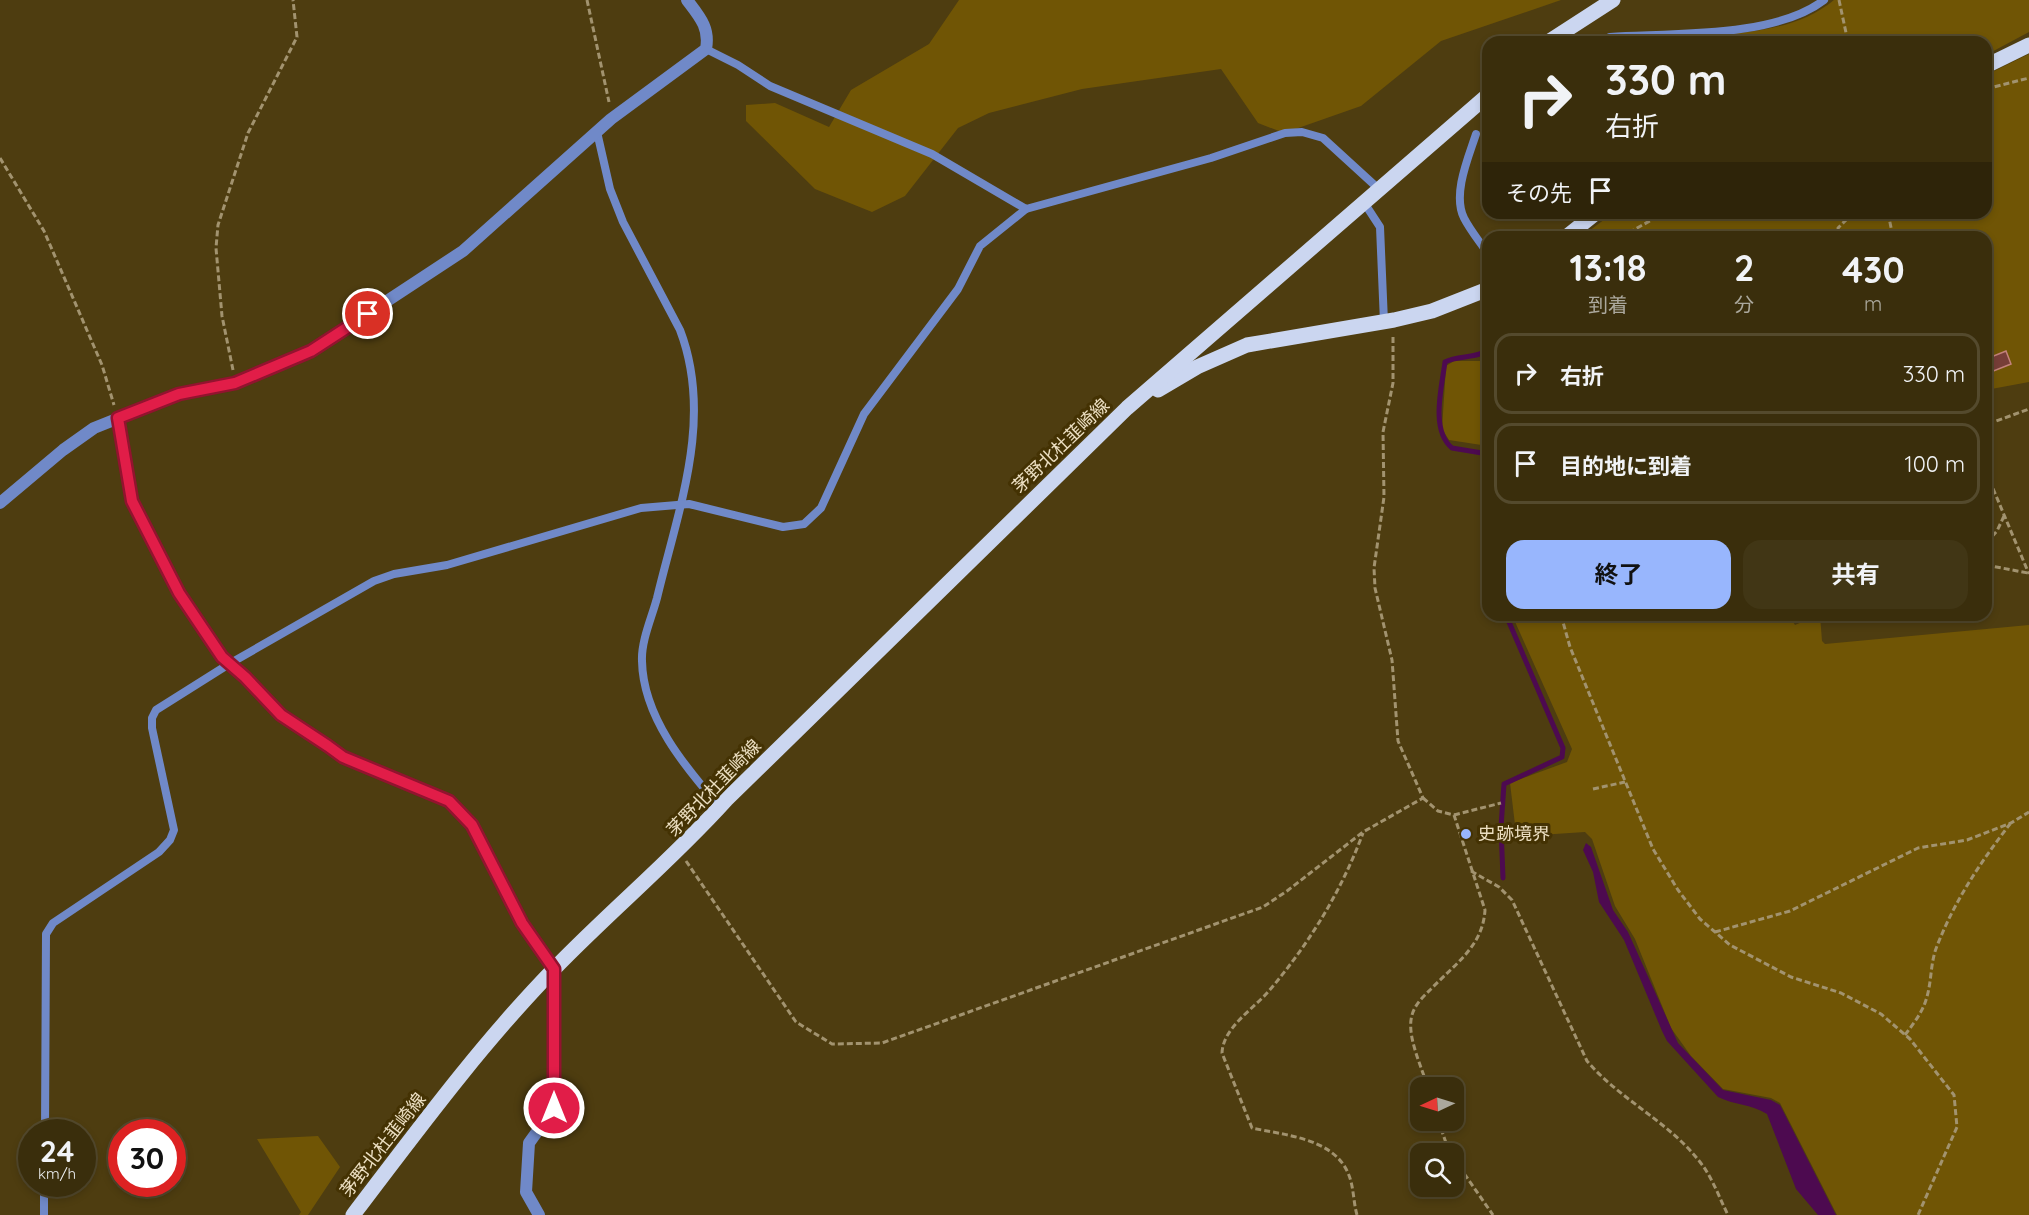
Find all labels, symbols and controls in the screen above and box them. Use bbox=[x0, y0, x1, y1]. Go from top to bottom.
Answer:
text: 330 m bbox=[1605, 53, 1726, 106]
icon: right bbox=[1506, 60, 1584, 138]
text: 右折 bbox=[1605, 109, 1659, 143]
icon: arrive bbox=[1584, 174, 1617, 207]
text: その先 bbox=[1506, 179, 1572, 207]
text: 13:18 bbox=[1570, 245, 1646, 290]
text: 2 bbox=[1734, 245, 1754, 290]
text: 430 bbox=[1842, 247, 1905, 292]
pin bbox=[342, 288, 393, 339]
text: m bbox=[1864, 291, 1882, 316]
text: 到着 bbox=[1588, 292, 1628, 317]
text: 分 bbox=[1734, 292, 1754, 317]
icon: arrive bbox=[351, 297, 384, 330]
icon: right bbox=[1509, 357, 1542, 390]
text: 330 m bbox=[1903, 360, 1965, 388]
text: 右折 bbox=[1560, 362, 1604, 390]
street label: 茅野北杜韮崎線 bbox=[1007, 394, 1114, 498]
icon: arrive bbox=[1509, 447, 1542, 480]
text: 100 m bbox=[1905, 450, 1965, 478]
text: 目的地に到着 bbox=[1560, 452, 1692, 480]
button: 終了 bbox=[1506, 540, 1731, 609]
button: 共有 bbox=[1743, 540, 1968, 609]
street label: 茅野北杜韮崎線 bbox=[662, 734, 766, 841]
place label: 史跡境界 bbox=[1478, 822, 1550, 845]
marker: 史跡境界 bbox=[1459, 827, 1473, 841]
position arrow bbox=[522, 1076, 586, 1140]
north arrow bbox=[1410, 1077, 1464, 1131]
map controls bbox=[1410, 1077, 1464, 1197]
street label: 茅野北杜韮崎線 bbox=[335, 1088, 430, 1201]
speed limit sign: 30 bbox=[108, 1119, 186, 1197]
text: 24 bbox=[40, 1132, 74, 1170]
button: search bbox=[1410, 1143, 1464, 1197]
text: km/h bbox=[38, 1164, 76, 1183]

